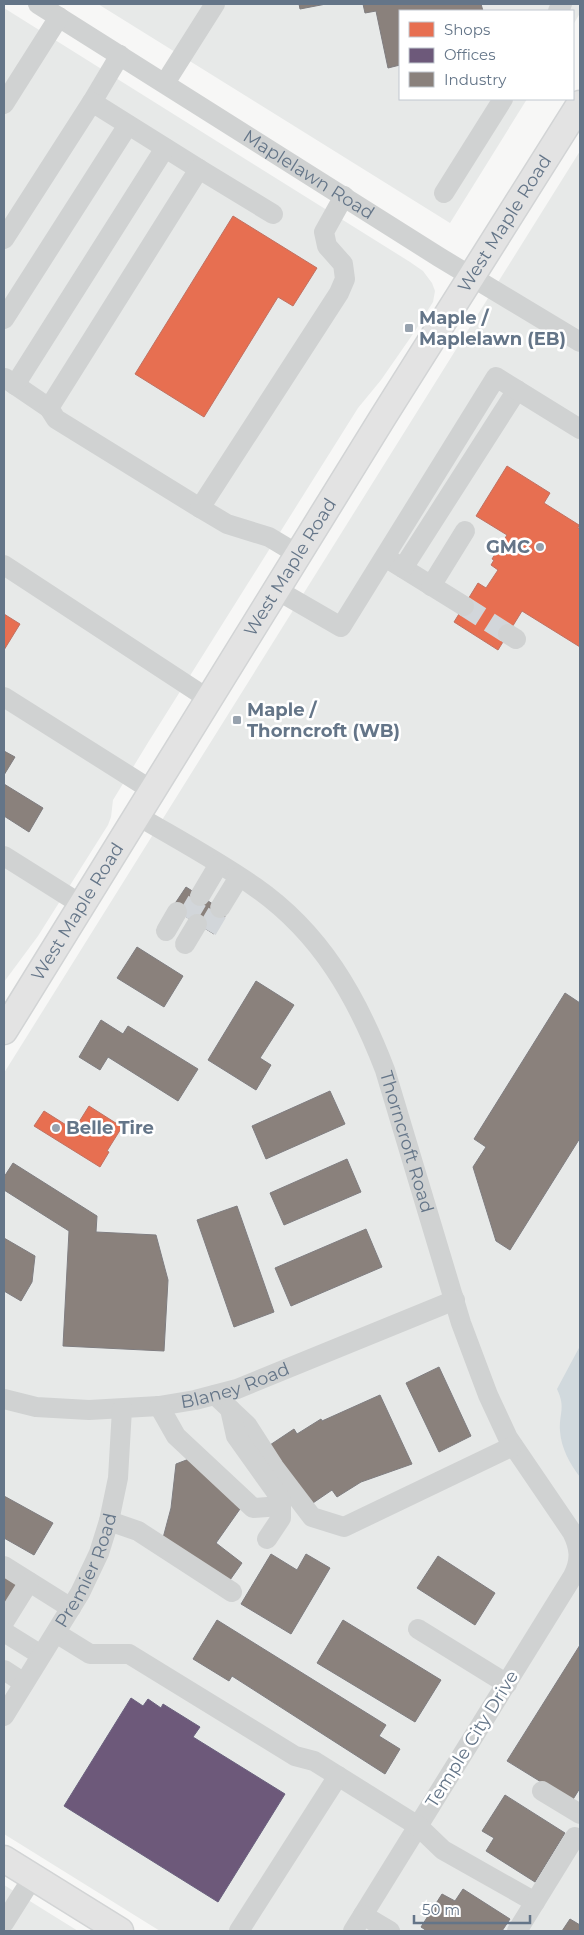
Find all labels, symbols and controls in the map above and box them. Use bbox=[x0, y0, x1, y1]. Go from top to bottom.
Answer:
legend bbox=[399, 10, 574, 100]
text: Shops bbox=[444, 20, 490, 39]
text: Offices bbox=[444, 45, 496, 64]
text: Industry bbox=[444, 70, 507, 89]
street label: Maplelawn Road bbox=[239, 125, 378, 224]
street label: West Maple Road bbox=[453, 151, 556, 297]
place label: Maple / Maplelawn (EB) bbox=[419, 307, 566, 350]
marker: Maple / Maplelawn (EB) bbox=[403, 322, 415, 334]
street label: West Maple Road bbox=[239, 494, 341, 640]
place label: GMC bbox=[486, 536, 530, 558]
marker: GMC bbox=[534, 541, 546, 553]
place label: Maple / Thorncroft (WB) bbox=[247, 699, 400, 742]
marker: Maple / Thorncroft (WB) bbox=[231, 714, 243, 726]
street label: West Maple Road bbox=[27, 839, 128, 985]
street label: Thorncroft Road bbox=[375, 1068, 438, 1215]
place label: Belle Tire bbox=[66, 1117, 154, 1139]
marker: Belle Tire bbox=[50, 1122, 62, 1134]
street label: Blaney Road bbox=[179, 1358, 293, 1413]
street label: Premier Road bbox=[50, 1511, 121, 1632]
street label: Temple City Drive bbox=[421, 1666, 523, 1812]
scale bar bbox=[414, 1892, 530, 1924]
text: 50 m bbox=[422, 1900, 460, 1919]

